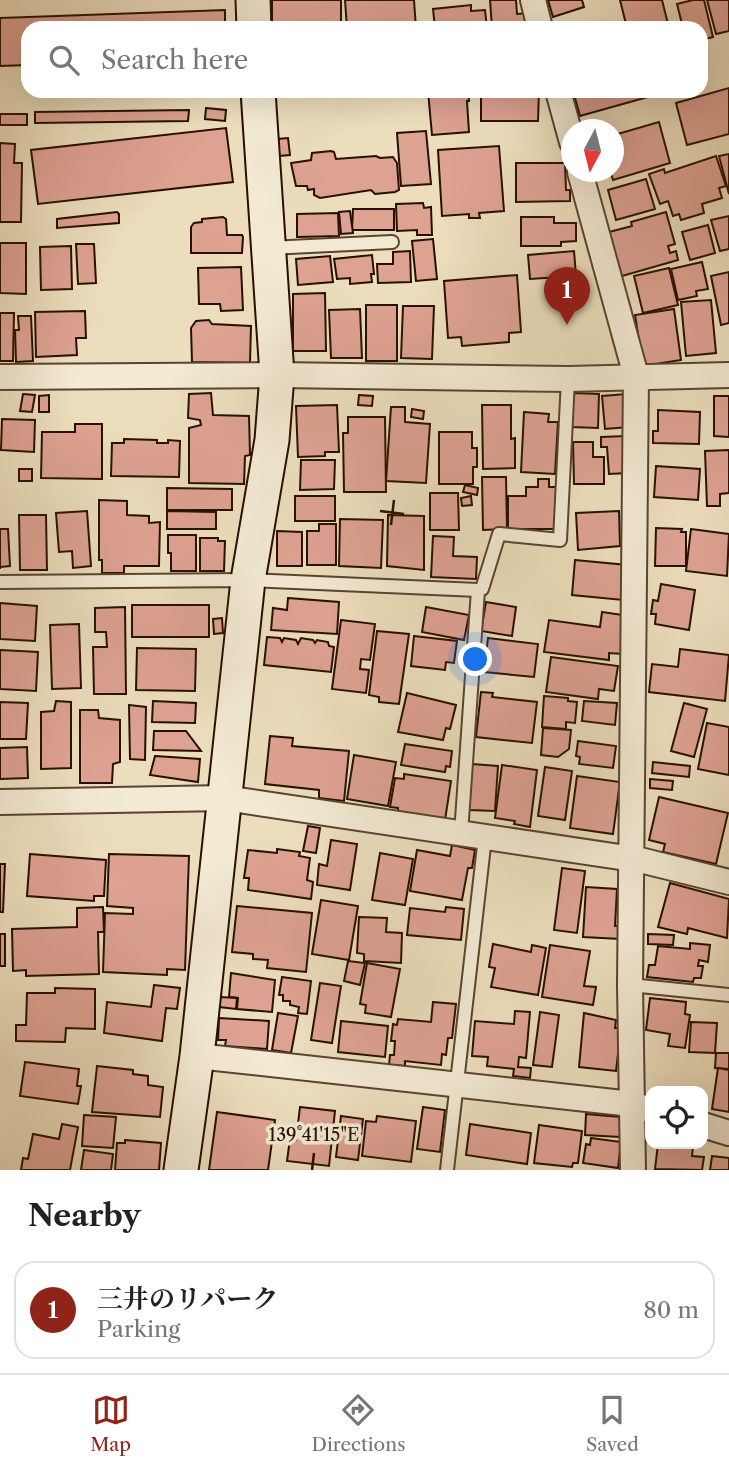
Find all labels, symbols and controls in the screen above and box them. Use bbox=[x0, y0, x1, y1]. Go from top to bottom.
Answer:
search box bbox=[21, 21, 708, 98]
icon: search bbox=[45, 41, 83, 79]
text: Search here bbox=[101, 44, 248, 76]
north arrow bbox=[561, 119, 624, 182]
pin: 1 bbox=[544, 267, 590, 325]
your location bbox=[458, 642, 492, 676]
map controls bbox=[645, 1086, 708, 1149]
button: locate bbox=[645, 1086, 708, 1149]
text: 139°41'15"E bbox=[269, 1124, 359, 1146]
text: Nearby bbox=[28, 1197, 141, 1234]
text: 三井のリパーク bbox=[97, 1283, 278, 1315]
text: 1 bbox=[48, 1296, 58, 1324]
text: 80 m bbox=[643, 1296, 699, 1324]
text: Parking bbox=[97, 1315, 181, 1343]
tab: Map bbox=[90, 1391, 131, 1456]
tab: Directions bbox=[312, 1391, 405, 1456]
tab: Saved bbox=[586, 1391, 639, 1456]

